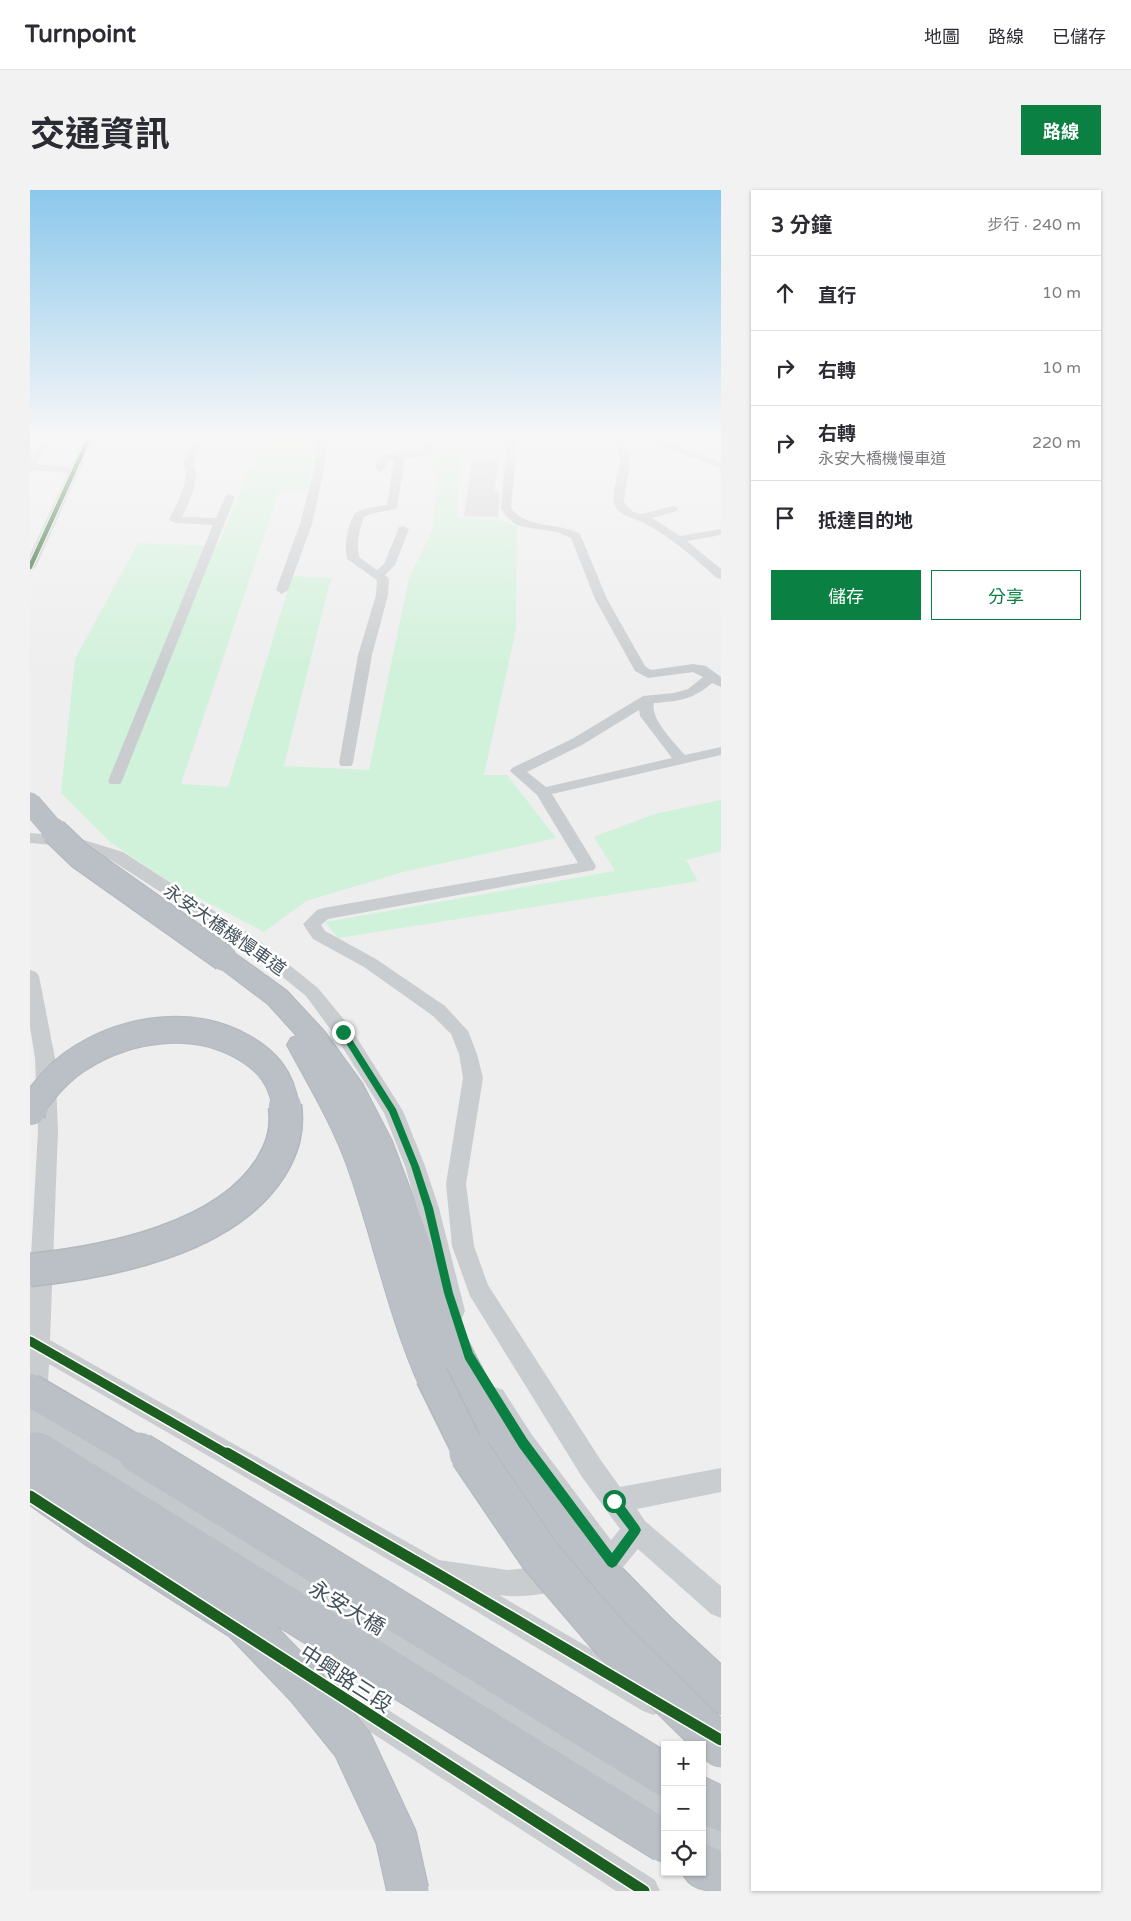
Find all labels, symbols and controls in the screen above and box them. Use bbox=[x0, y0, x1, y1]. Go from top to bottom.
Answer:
text: Turnpoint bbox=[25, 20, 136, 49]
text: 地圖 bbox=[924, 26, 960, 48]
text: 路線 bbox=[988, 26, 1024, 48]
text: 已儲存 bbox=[1052, 26, 1106, 48]
button: 路線 bbox=[1021, 105, 1101, 155]
text: 交通資訊 bbox=[30, 114, 170, 156]
text: 3 分鐘 bbox=[771, 213, 832, 238]
text: 步行 · 240 m bbox=[988, 215, 1081, 235]
icon: ahead bbox=[771, 279, 799, 307]
text: 10 m bbox=[1042, 283, 1081, 303]
text: 直行 bbox=[818, 285, 856, 307]
icon: right bbox=[771, 354, 799, 382]
text: 10 m bbox=[1042, 358, 1081, 378]
text: 右轉 bbox=[818, 360, 856, 382]
text: 右轉 bbox=[818, 423, 856, 445]
icon: right bbox=[771, 429, 799, 457]
text: 220 m bbox=[1032, 433, 1081, 453]
text: 永安大橋機慢車道 bbox=[818, 449, 946, 469]
icon: arrive bbox=[771, 504, 799, 532]
text: 抵達目的地 bbox=[818, 510, 913, 532]
button: 儲存 bbox=[771, 570, 921, 620]
button: 分享 bbox=[931, 570, 1081, 620]
street label: 永安大橋機慢車道 bbox=[160, 880, 290, 980]
route end bbox=[332, 1021, 355, 1044]
route start bbox=[603, 1490, 626, 1513]
street label: 永安大橋 bbox=[304, 1576, 389, 1641]
street label: 中興路三段 bbox=[295, 1640, 397, 1718]
map controls bbox=[661, 1741, 706, 1876]
button: + bbox=[661, 1741, 706, 1786]
button: − bbox=[661, 1786, 706, 1831]
button: locate bbox=[661, 1831, 706, 1876]

